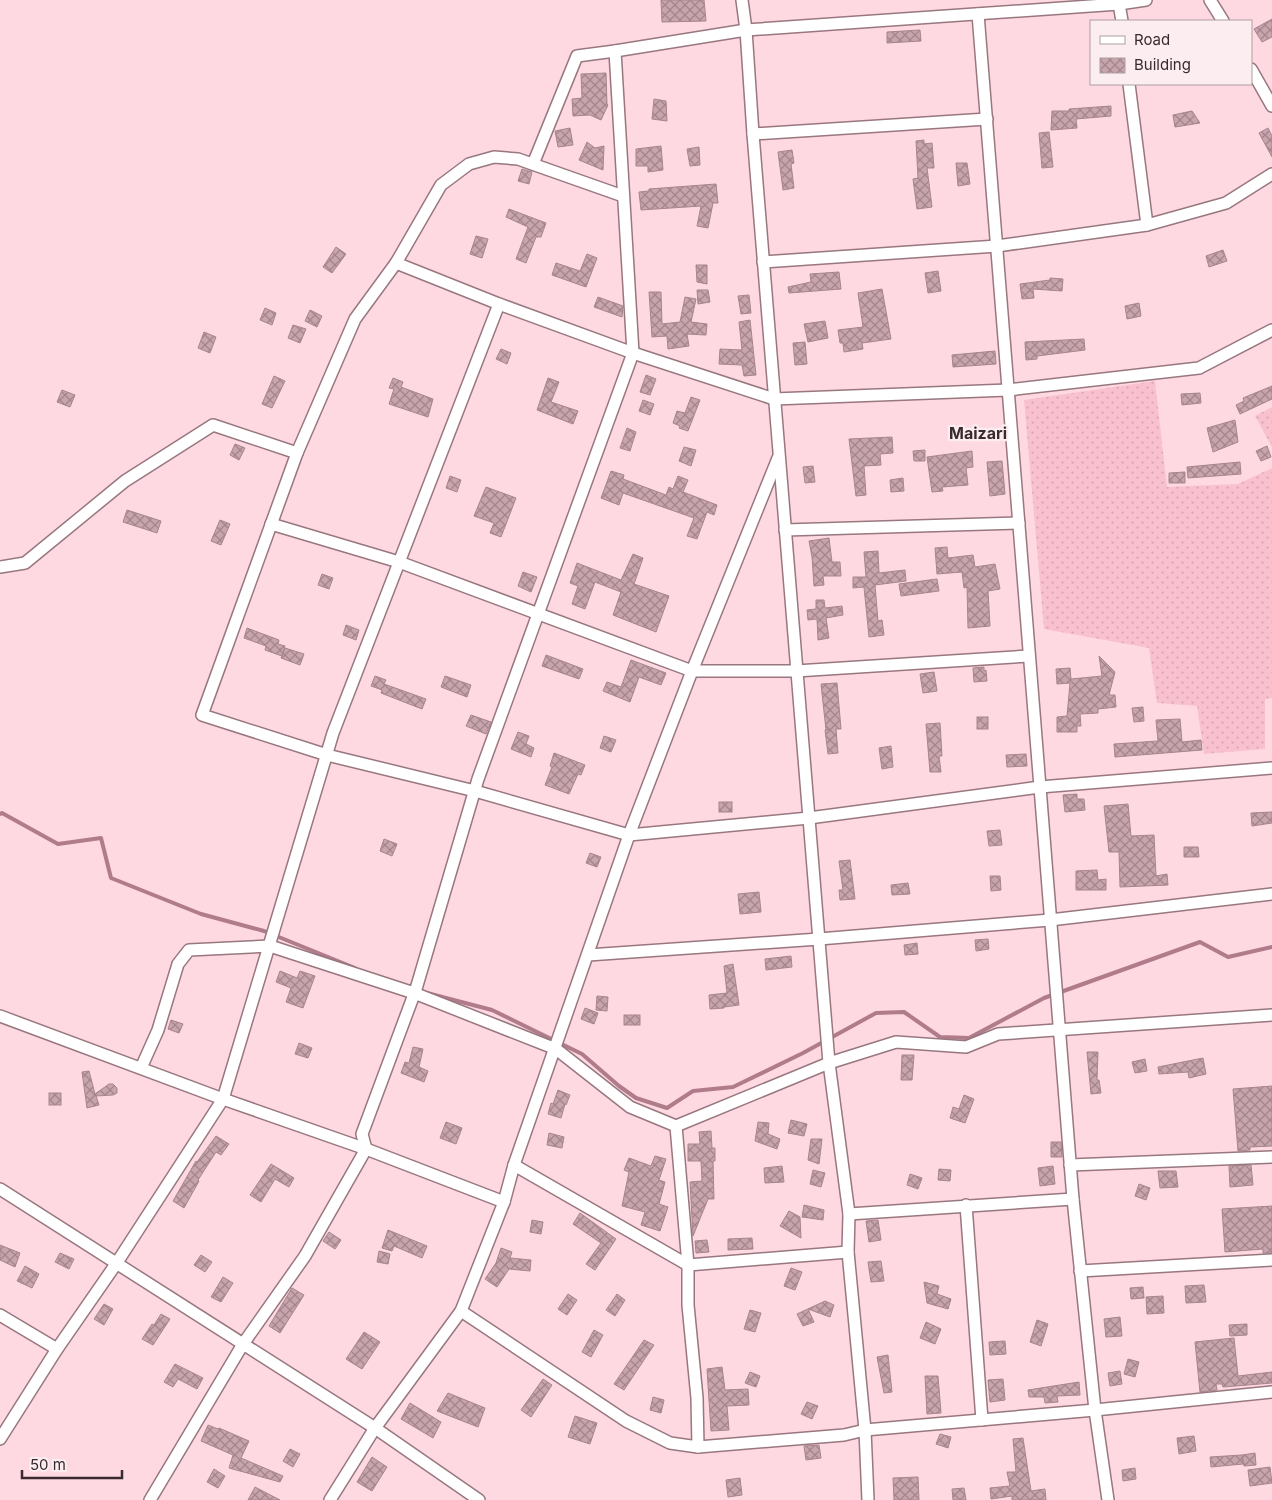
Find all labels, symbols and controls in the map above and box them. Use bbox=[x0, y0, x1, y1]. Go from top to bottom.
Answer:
legend bbox=[1090, 20, 1252, 85]
text: Road bbox=[1134, 30, 1170, 49]
text: Building bbox=[1134, 55, 1191, 74]
district label: Maizari bbox=[949, 423, 1007, 443]
scale bar bbox=[22, 1448, 122, 1480]
text: 50 m bbox=[30, 1455, 66, 1474]

